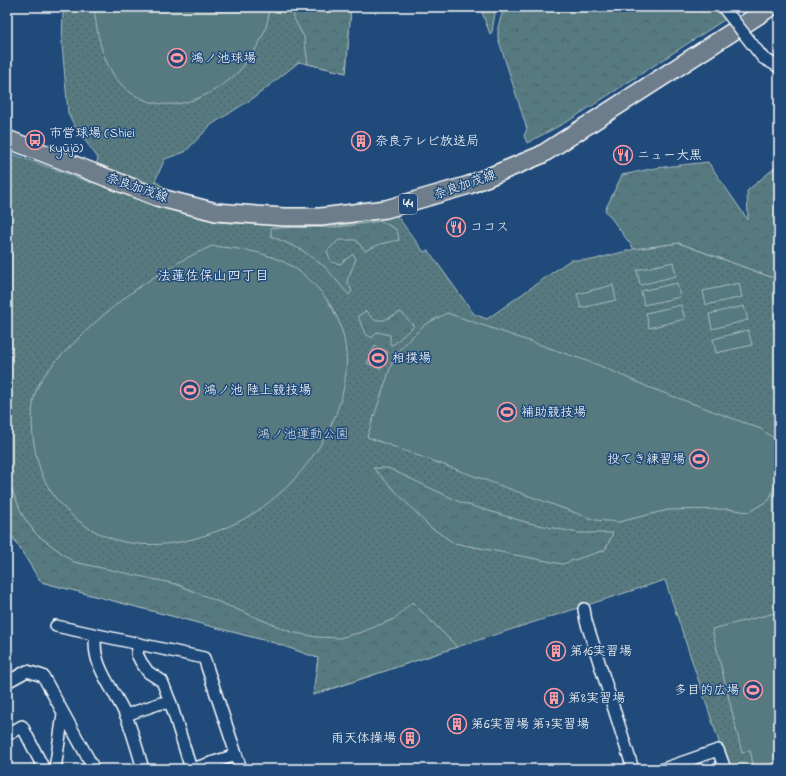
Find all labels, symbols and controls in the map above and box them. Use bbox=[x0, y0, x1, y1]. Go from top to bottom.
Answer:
sports icon: 鴻ノ池球場 bbox=[166, 47, 188, 69]
place label: 鴻ノ池球場 bbox=[191, 49, 256, 68]
place label: 市営球場 (Shiei Kyūjō) bbox=[49, 124, 135, 159]
bus stop icon: 市営球場 (Shiei Kyūjō) bbox=[24, 129, 46, 151]
building icon: 奈良テレビ放送局 bbox=[350, 130, 372, 152]
place label: 奈良テレビ放送局 bbox=[375, 132, 479, 151]
restaurant icon: ニュー大黒 bbox=[612, 144, 634, 166]
place label: ニュー大黒 bbox=[637, 146, 702, 165]
street label: 奈良加茂線 bbox=[431, 165, 500, 205]
street label: 奈良加茂線 bbox=[103, 168, 172, 208]
road number: 44 bbox=[399, 194, 417, 214]
restaurant icon: ココス bbox=[445, 216, 467, 238]
place label: ココス bbox=[470, 218, 509, 237]
district label: 法蓮佐保山四丁目 bbox=[157, 266, 269, 287]
sports icon: 相撲場 bbox=[367, 347, 389, 369]
place label: 相撲場 bbox=[392, 349, 431, 368]
sports icon: 鴻ノ池 陸上競技場 bbox=[179, 379, 201, 401]
place label: 鴻ノ池 陸上競技場 bbox=[204, 381, 311, 400]
sports icon: 補助競技場 bbox=[496, 401, 518, 423]
place label: 補助競技場 bbox=[521, 403, 586, 422]
park label: 鴻ノ池運動公園 bbox=[257, 425, 349, 444]
sports icon: 投てき練習場 bbox=[688, 448, 710, 470]
place label: 投てき練習場 bbox=[607, 450, 685, 469]
building icon: 第16実習場 bbox=[545, 640, 567, 662]
place label: 第16実習場 bbox=[570, 642, 632, 661]
sports icon: 多目的広場 bbox=[742, 679, 764, 701]
place label: 多目的広場 bbox=[674, 681, 739, 700]
building icon: 第8実習場 bbox=[543, 687, 565, 709]
place label: 第8実習場 bbox=[568, 689, 625, 708]
building icon: 第6実習場 第7実習場 bbox=[446, 713, 468, 735]
place label: 第6実習場 第7実習場 bbox=[471, 715, 589, 734]
building icon: 雨天体操場 bbox=[399, 727, 421, 749]
place label: 雨天体操場 bbox=[331, 729, 396, 748]

